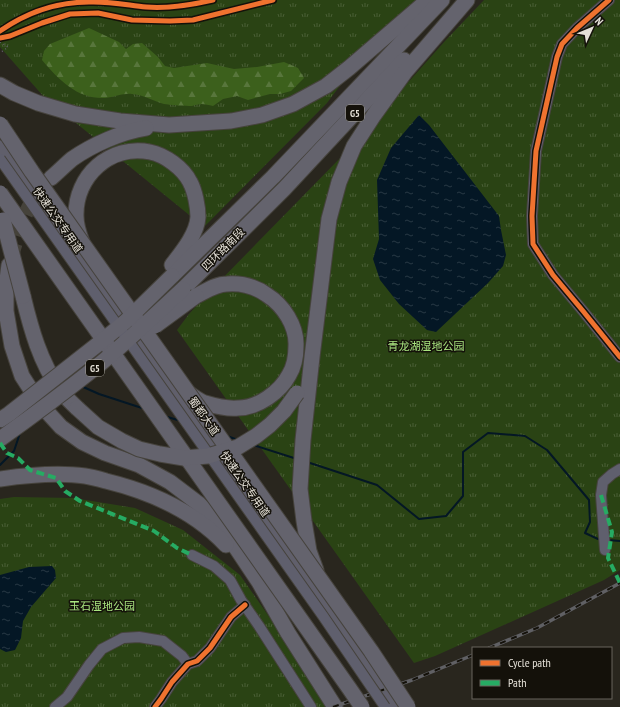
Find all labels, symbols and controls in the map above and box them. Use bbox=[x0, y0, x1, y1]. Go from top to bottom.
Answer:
north arrow bbox=[572, 8, 612, 48]
text: N bbox=[592, 14, 606, 28]
road number: G5 bbox=[346, 105, 364, 121]
street label: 快速公交专用道 bbox=[30, 184, 86, 256]
street label: 四环路南段 bbox=[199, 225, 247, 273]
park label: 青龙湖湿地公园 bbox=[388, 339, 465, 353]
road number: G5 bbox=[86, 360, 104, 376]
street label: 蜀都大道 bbox=[186, 394, 222, 438]
street label: 快速公交专用道 bbox=[217, 448, 273, 520]
park label: 玉石湿地公园 bbox=[69, 599, 135, 613]
legend bbox=[472, 647, 612, 699]
text: Cycle path bbox=[508, 655, 551, 670]
text: Path bbox=[508, 675, 526, 690]

